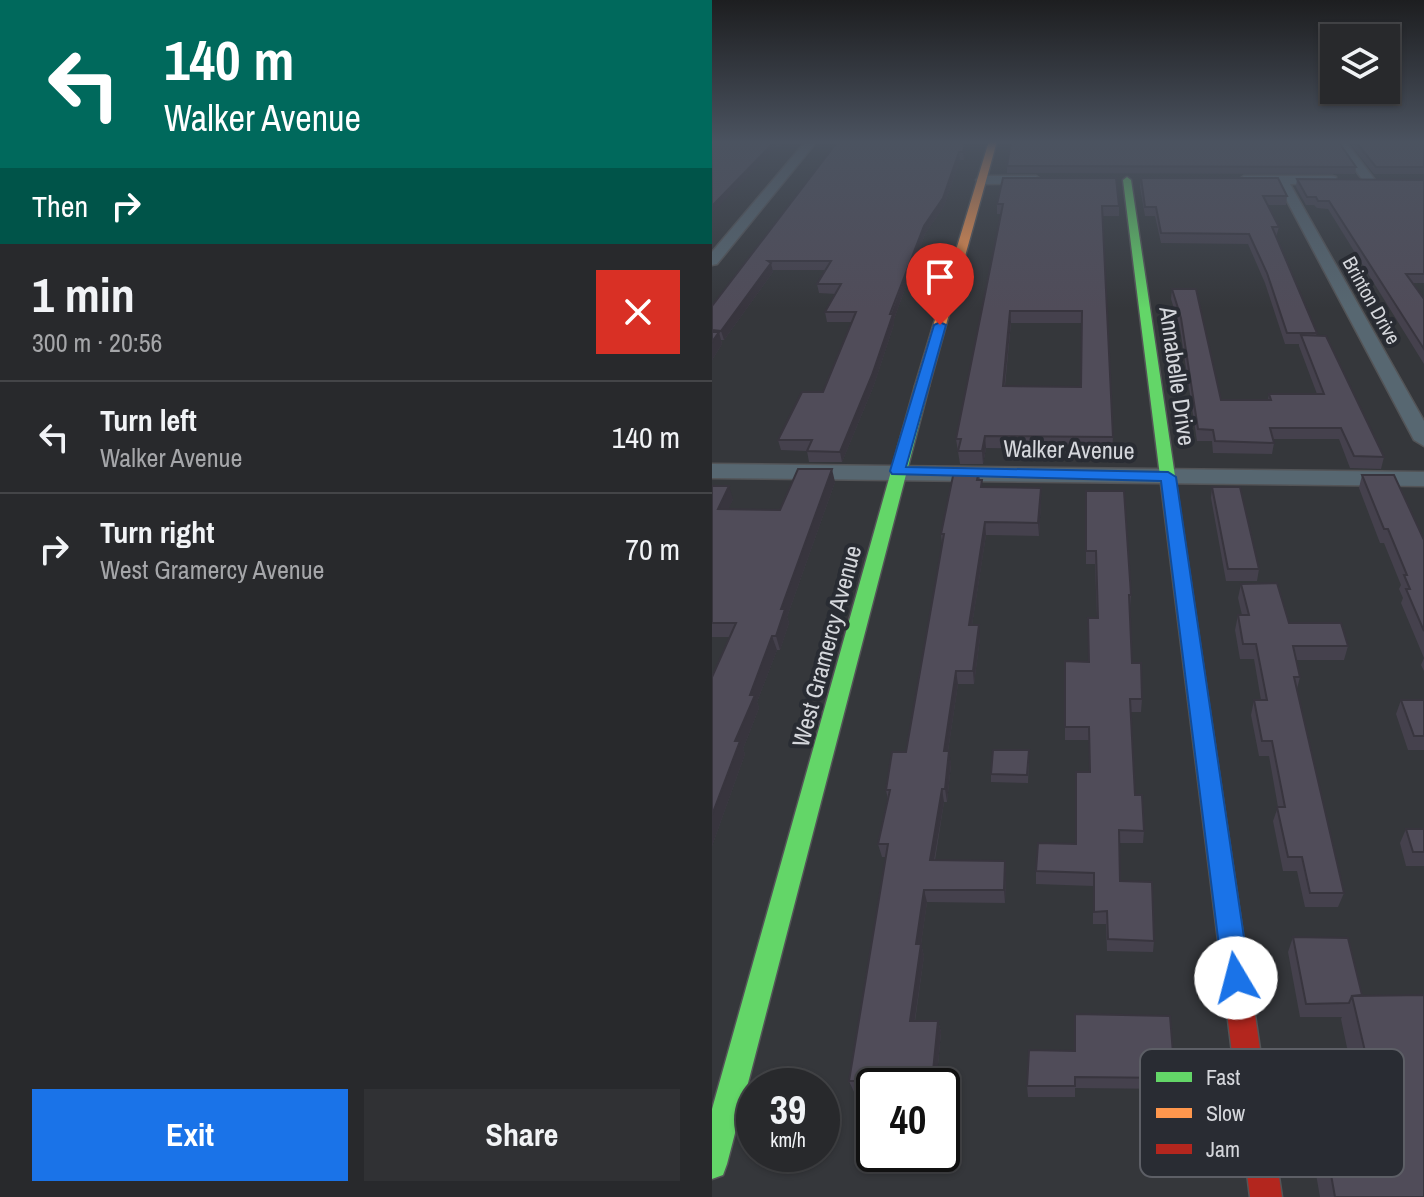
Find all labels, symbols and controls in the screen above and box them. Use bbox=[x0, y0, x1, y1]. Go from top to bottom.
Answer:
text: 140 m bbox=[164, 22, 294, 97]
map controls bbox=[1320, 24, 1400, 104]
button: layers bbox=[1320, 24, 1400, 104]
icon: left bbox=[32, 32, 136, 136]
text: Walker Avenue bbox=[164, 94, 361, 142]
icon: right bbox=[104, 184, 148, 228]
text: Then bbox=[32, 186, 88, 226]
pin bbox=[906, 243, 974, 325]
street label: Brinton Drive bbox=[1337, 251, 1407, 349]
icon: arrive bbox=[918, 255, 962, 299]
text: 1 min bbox=[32, 262, 135, 327]
button: close bbox=[596, 270, 680, 354]
street label: Annabelle Drive bbox=[1152, 303, 1204, 448]
text: 300 m · 20:56 bbox=[32, 325, 162, 360]
text: Turn left bbox=[100, 400, 197, 440]
icon: left bbox=[32, 415, 76, 459]
text: 140 m bbox=[612, 417, 680, 457]
street label: Walker Avenue bbox=[1003, 432, 1135, 466]
text: Walker Avenue bbox=[100, 440, 242, 475]
text: Turn right bbox=[100, 512, 214, 552]
icon: right bbox=[32, 527, 76, 571]
text: 70 m bbox=[625, 529, 680, 569]
street label: West Gramercy Avenue bbox=[784, 542, 868, 750]
text: West Gramercy Avenue bbox=[100, 552, 324, 587]
position arrow bbox=[1194, 936, 1278, 1020]
legend bbox=[1140, 1049, 1404, 1177]
text: Fast bbox=[1206, 1062, 1240, 1092]
speed limit sign: 40 bbox=[856, 1068, 960, 1172]
text: 39 bbox=[770, 1083, 806, 1136]
button: Exit bbox=[32, 1089, 348, 1181]
button: Share bbox=[364, 1089, 680, 1181]
text: Slow bbox=[1206, 1098, 1245, 1128]
text: km/h bbox=[770, 1126, 806, 1153]
text: Jam bbox=[1206, 1134, 1240, 1164]

